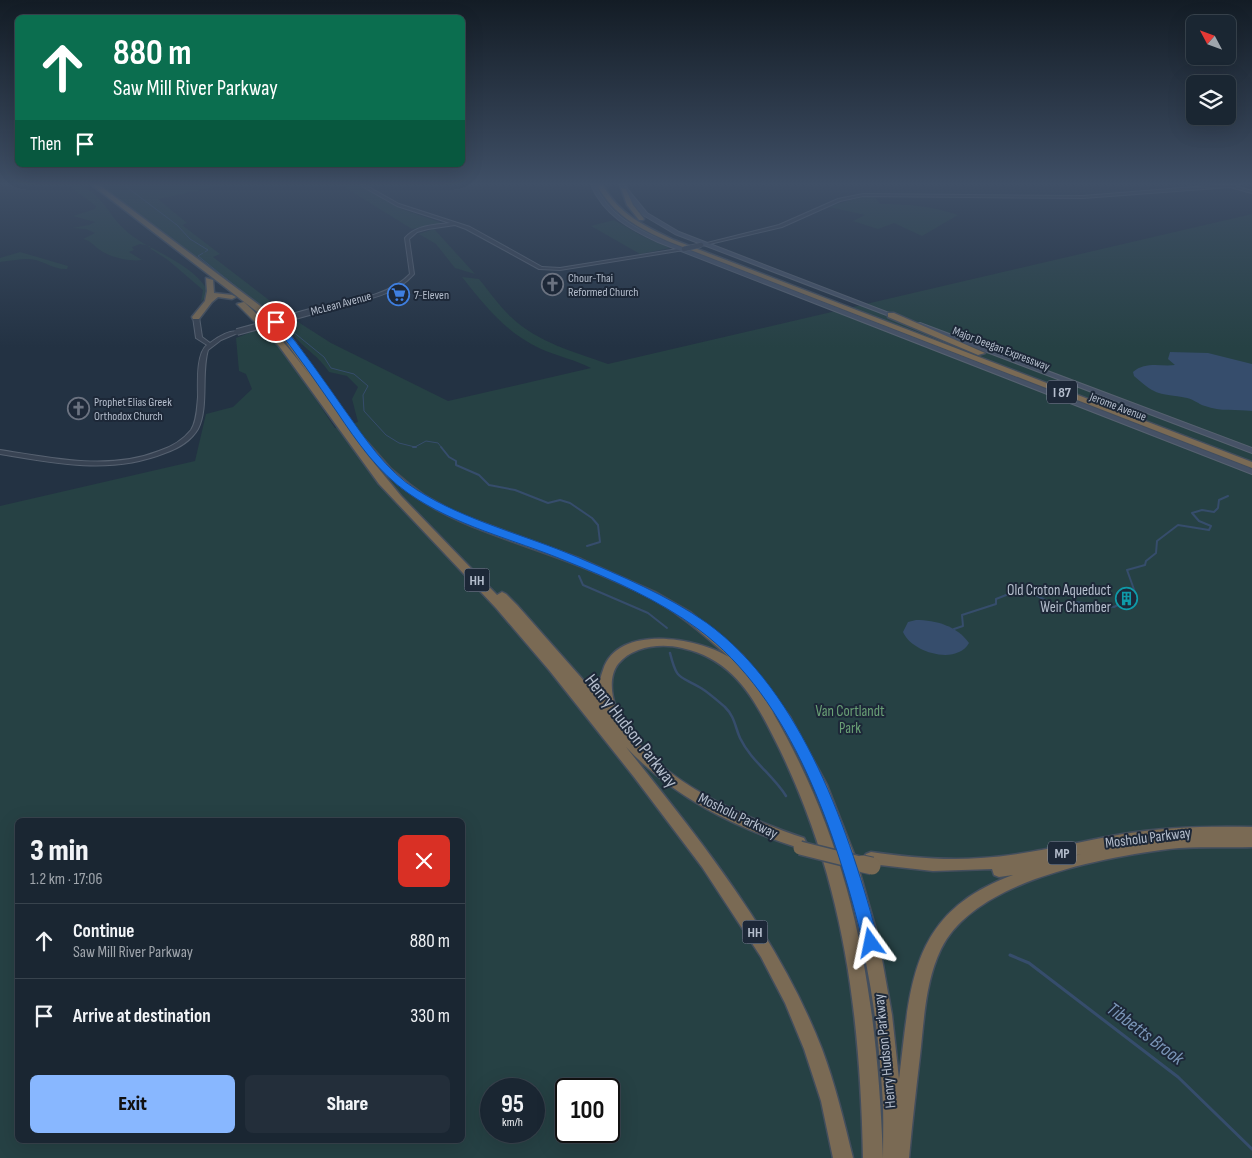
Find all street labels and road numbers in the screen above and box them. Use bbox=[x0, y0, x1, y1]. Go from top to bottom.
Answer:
street label: McLean Avenue bbox=[309, 289, 373, 319]
street label: Major Deegan Expressway bbox=[950, 324, 1052, 375]
road number: I 87 bbox=[1047, 381, 1077, 404]
street label: Jerome Avenue bbox=[1087, 389, 1149, 425]
road number: HH bbox=[464, 568, 490, 592]
street label: Henry Hudson Parkway bbox=[580, 670, 682, 792]
street label: Mosholu Parkway bbox=[695, 789, 781, 844]
street label: Mosholu Parkway bbox=[1104, 823, 1192, 853]
road number: MP bbox=[1048, 841, 1076, 864]
road number: HH bbox=[742, 920, 768, 944]
street label: Henry Hudson Parkway bbox=[870, 993, 900, 1109]

